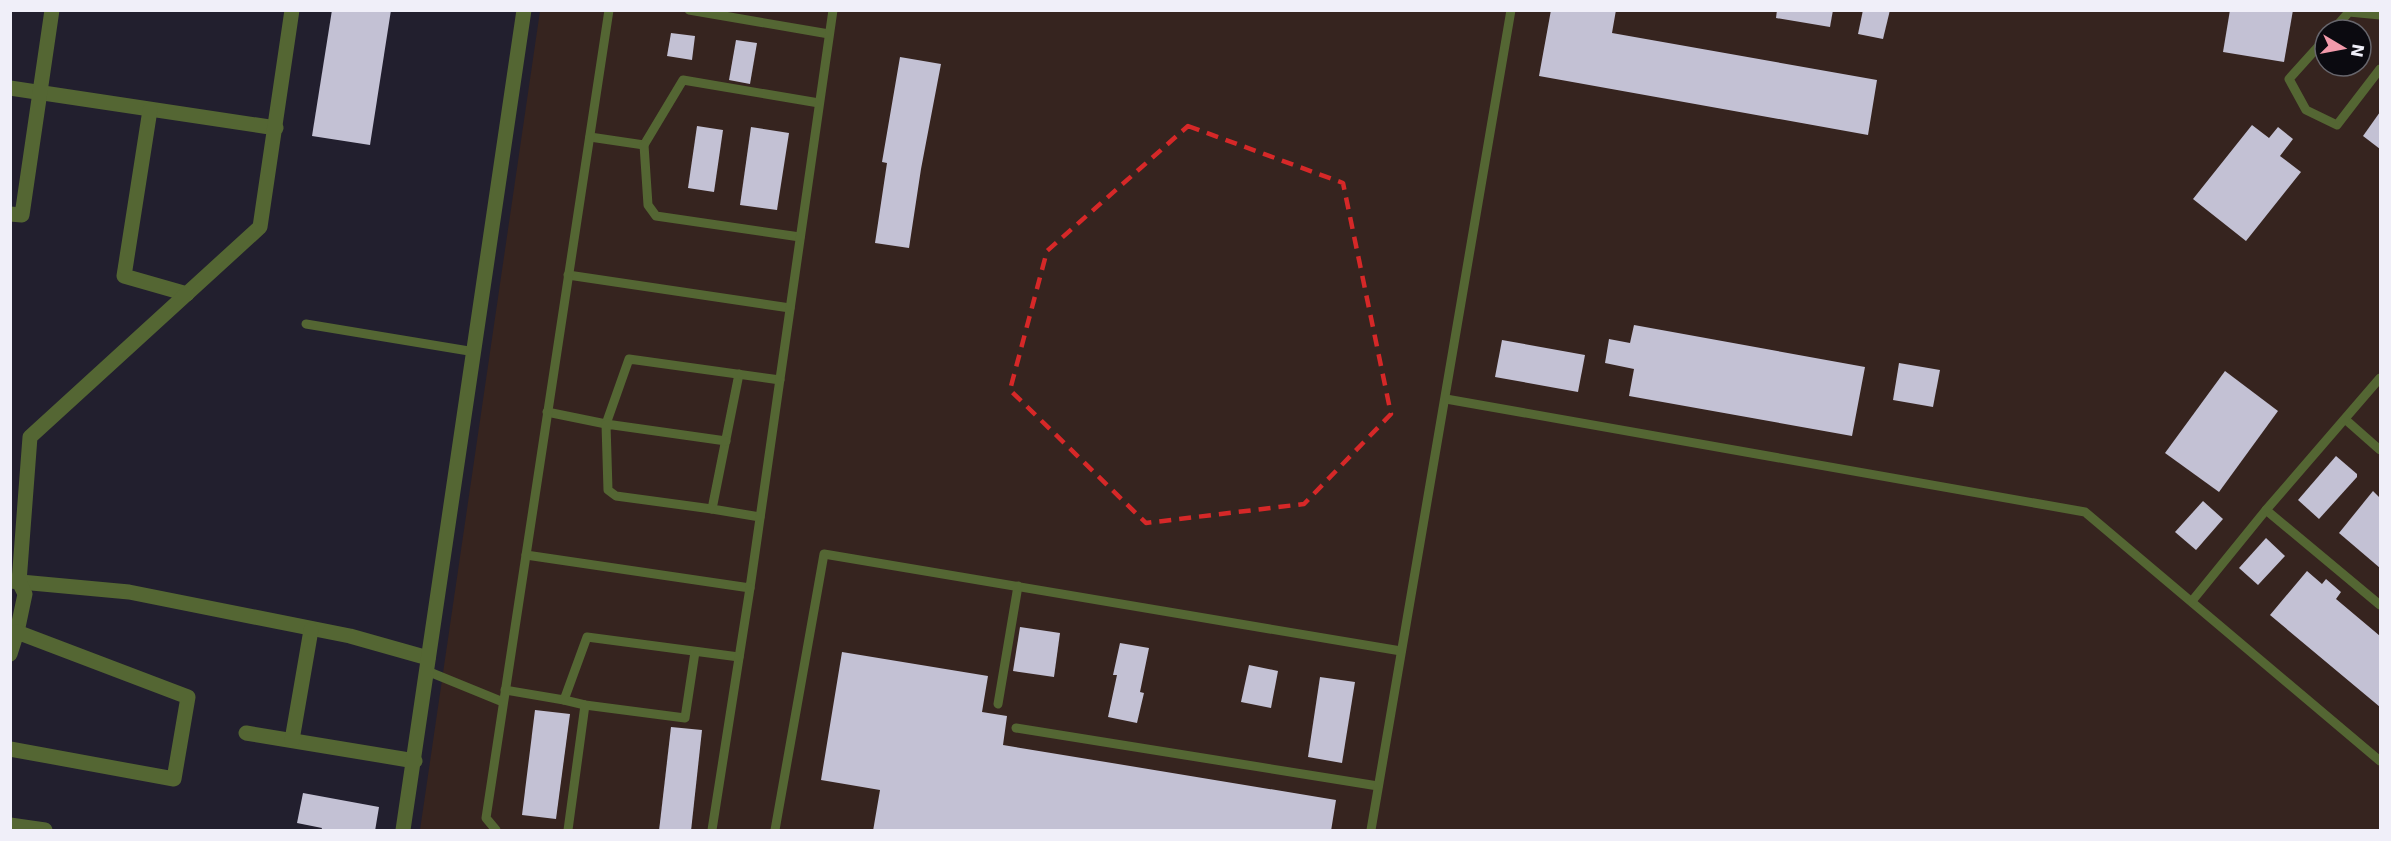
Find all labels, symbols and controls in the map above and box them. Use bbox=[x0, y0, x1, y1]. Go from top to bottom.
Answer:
north arrow bbox=[2313, 18, 2373, 78]
text: N bbox=[2347, 42, 2368, 59]

